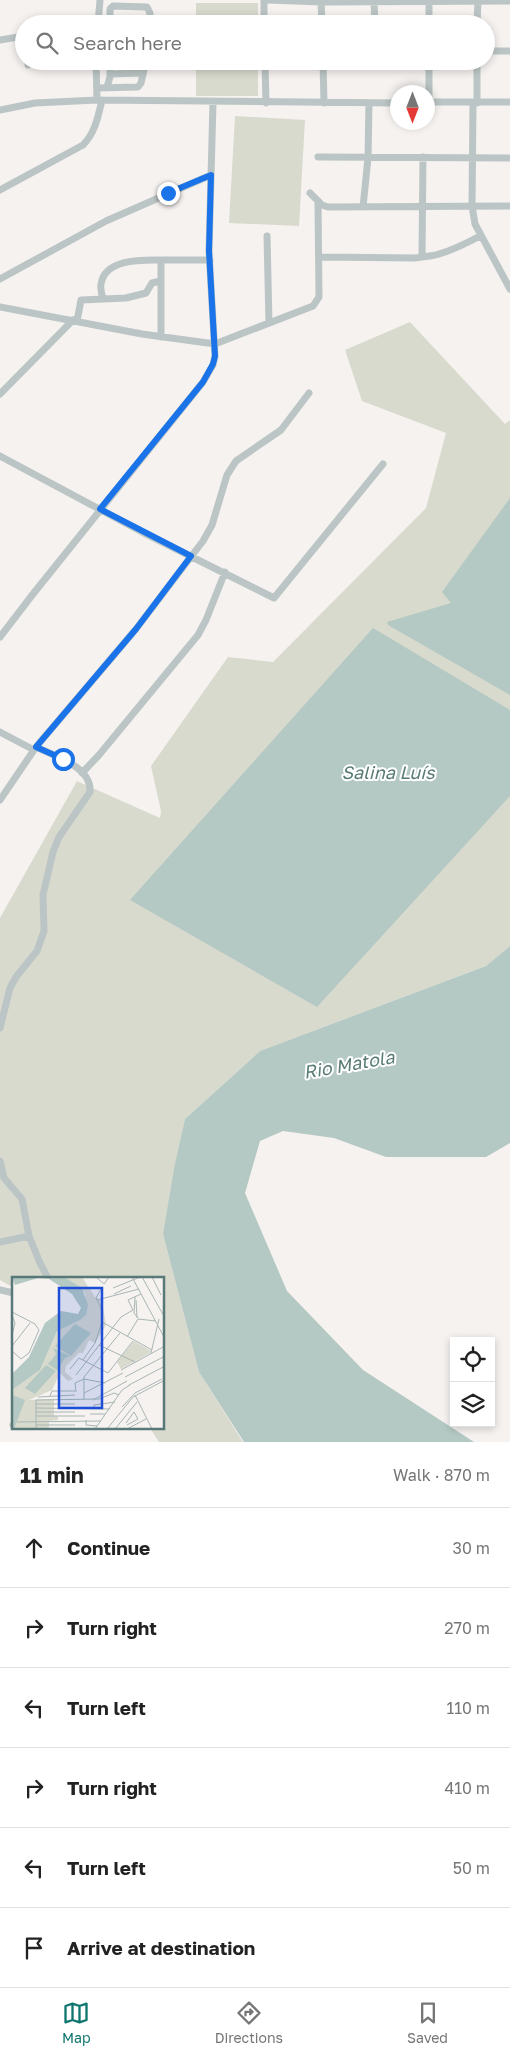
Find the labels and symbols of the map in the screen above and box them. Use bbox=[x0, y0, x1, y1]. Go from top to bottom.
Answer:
north arrow bbox=[390, 85, 435, 130]
route end bbox=[157, 182, 180, 205]
route start bbox=[52, 748, 75, 771]
water label: Salina Luís bbox=[341, 761, 436, 783]
water label: Rio Matola bbox=[302, 1045, 397, 1083]
inset map bbox=[12, 1277, 165, 1430]

